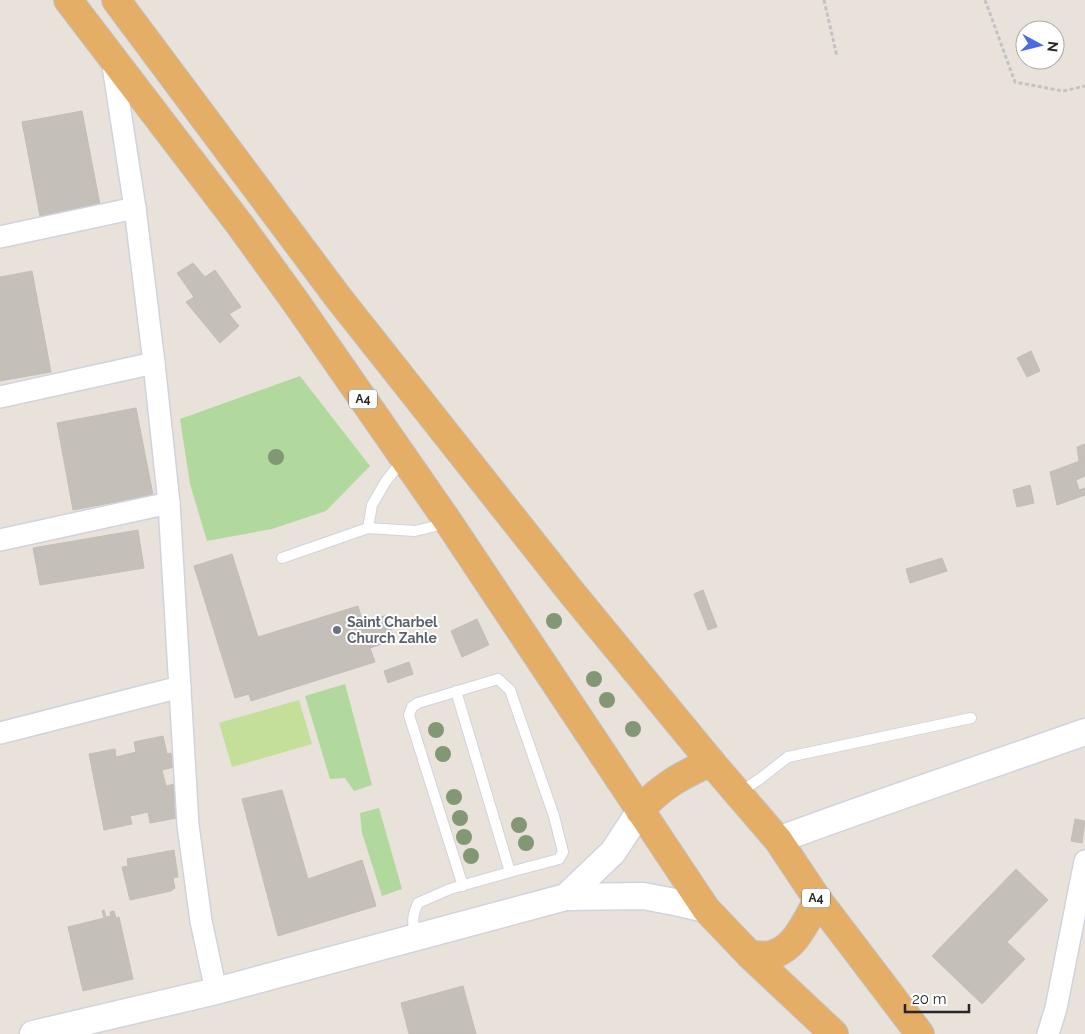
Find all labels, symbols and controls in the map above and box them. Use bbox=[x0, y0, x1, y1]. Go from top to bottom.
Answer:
north arrow bbox=[1015, 20, 1065, 70]
text: N bbox=[1044, 40, 1061, 53]
road number: A4 bbox=[349, 389, 377, 408]
place label: Saint Charbel Church Zahle bbox=[347, 614, 438, 646]
marker: Saint Charbel Church Zahle bbox=[331, 624, 343, 636]
road number: A4 bbox=[802, 888, 830, 908]
scale bar bbox=[905, 982, 969, 1014]
text: 20 m bbox=[912, 990, 947, 1008]

